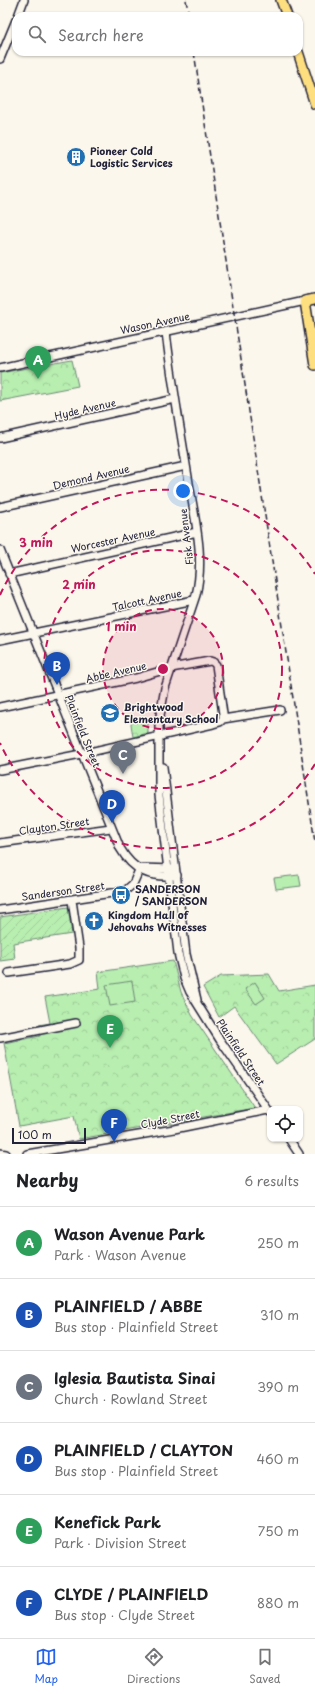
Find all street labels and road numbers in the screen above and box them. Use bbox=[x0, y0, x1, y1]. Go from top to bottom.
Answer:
street label: Wason Avenue bbox=[119, 308, 191, 337]
street label: Hyde Avenue bbox=[53, 394, 117, 424]
street label: Demond Avenue bbox=[51, 460, 131, 493]
street label: Fisk Avenue bbox=[175, 508, 196, 566]
street label: Worcester Avenue bbox=[69, 523, 157, 556]
street label: Talcott Avenue bbox=[111, 585, 184, 614]
street label: Abbe Avenue bbox=[84, 657, 148, 686]
street label: Plainfield Street bbox=[62, 692, 105, 769]
street label: Clayton Street bbox=[18, 813, 90, 839]
street label: Sanderson Street bbox=[20, 877, 106, 904]
street label: Plainfield Street bbox=[214, 1015, 269, 1088]
street label: Clyde Street bbox=[139, 1105, 201, 1133]

